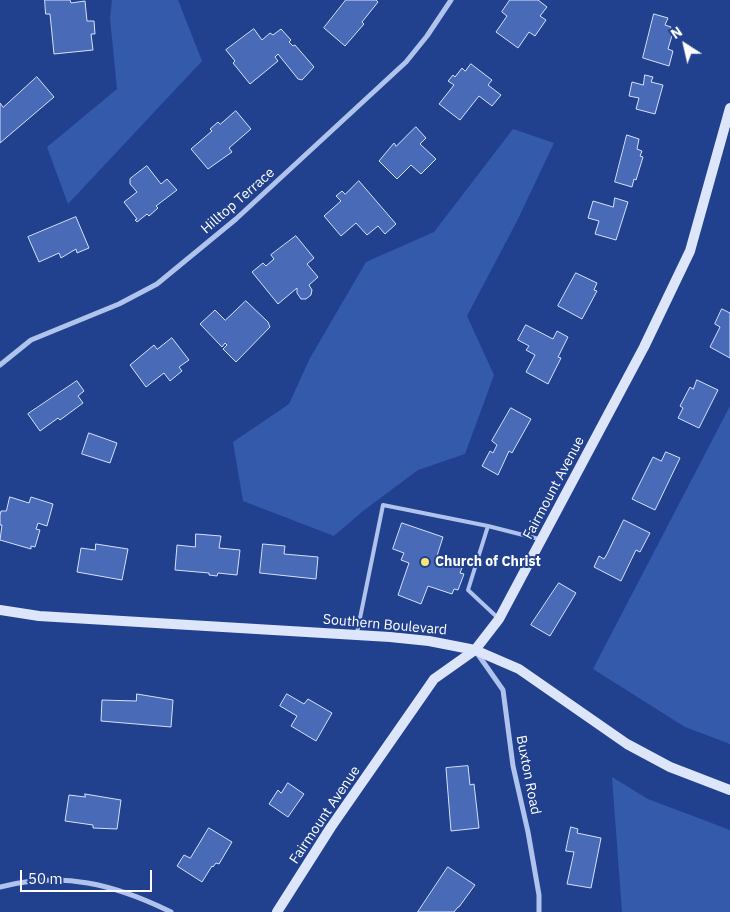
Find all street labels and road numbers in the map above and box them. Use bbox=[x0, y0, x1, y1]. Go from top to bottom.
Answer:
street label: Hilltop Terrace bbox=[198, 164, 278, 238]
street label: Fairmount Avenue bbox=[520, 434, 588, 542]
street label: Southern Boulevard bbox=[322, 611, 448, 639]
street label: Buxton Road bbox=[512, 734, 544, 816]
street label: Fairmount Avenue bbox=[286, 763, 364, 867]

